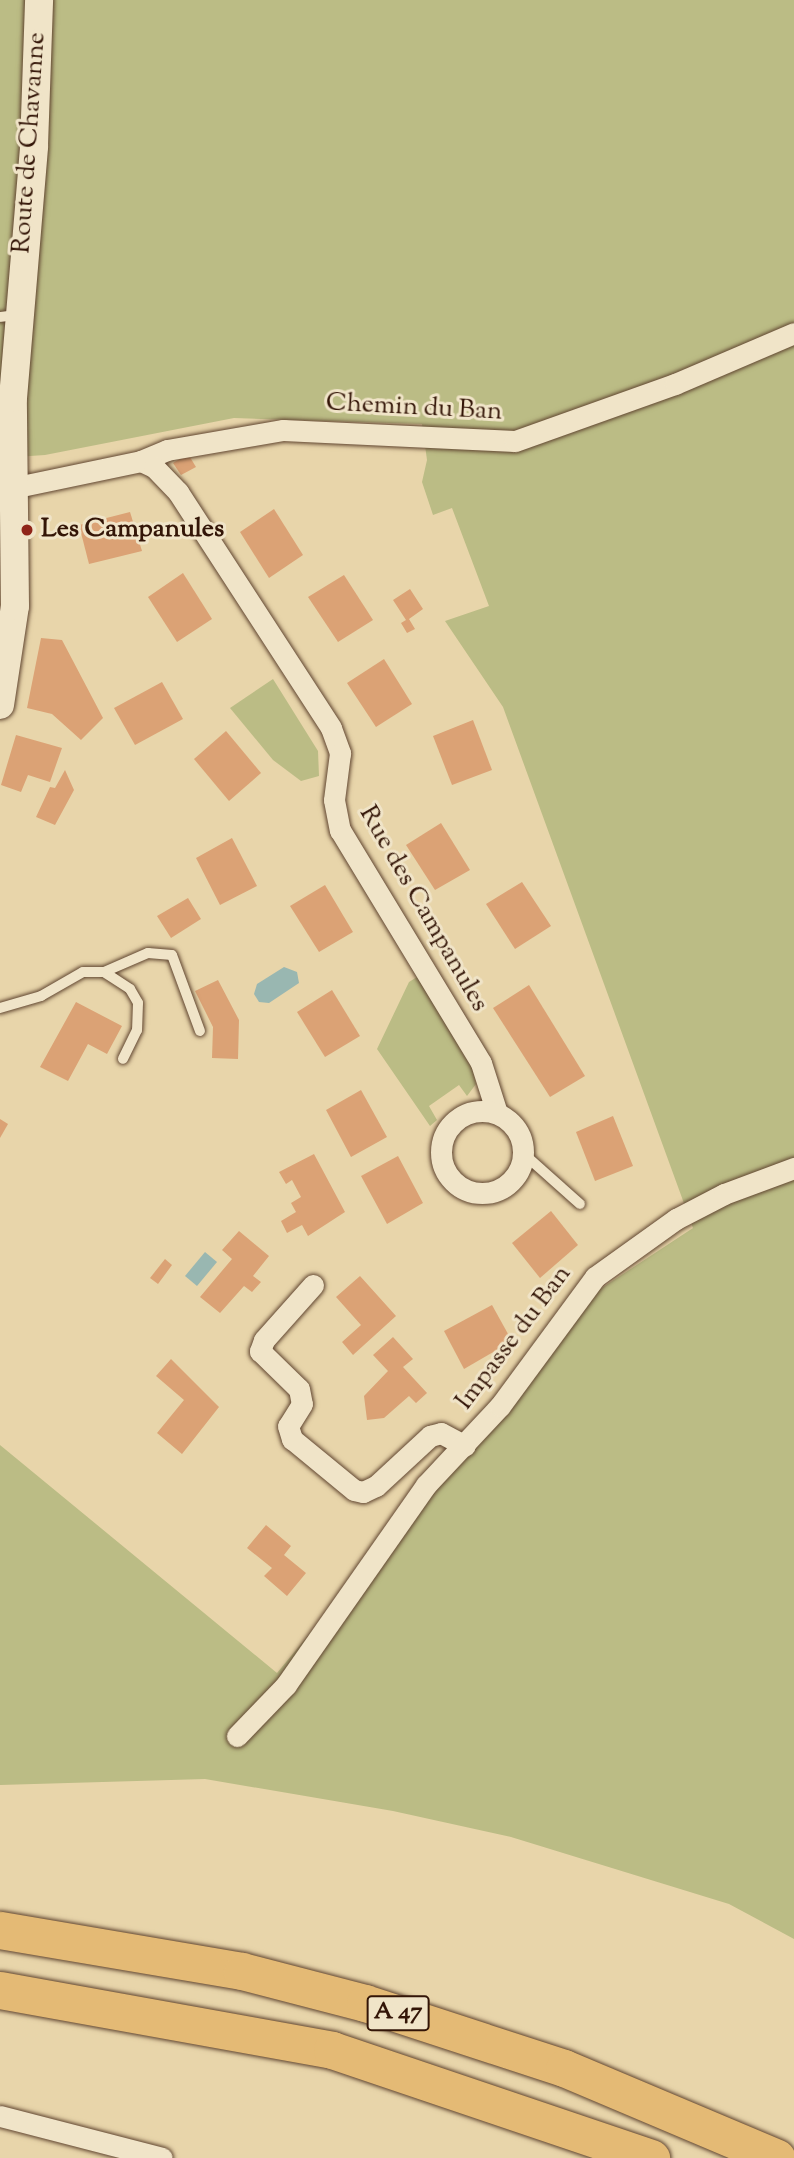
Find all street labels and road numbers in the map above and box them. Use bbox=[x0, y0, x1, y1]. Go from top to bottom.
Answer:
street label: Route de Chavanne bbox=[7, 31, 53, 255]
street label: Chemin du Ban bbox=[325, 388, 503, 428]
street label: Rue des Campanules bbox=[351, 801, 495, 1017]
street label: Impasse du Ban bbox=[449, 1260, 579, 1416]
road number: A 47 bbox=[366, 1992, 430, 2034]

